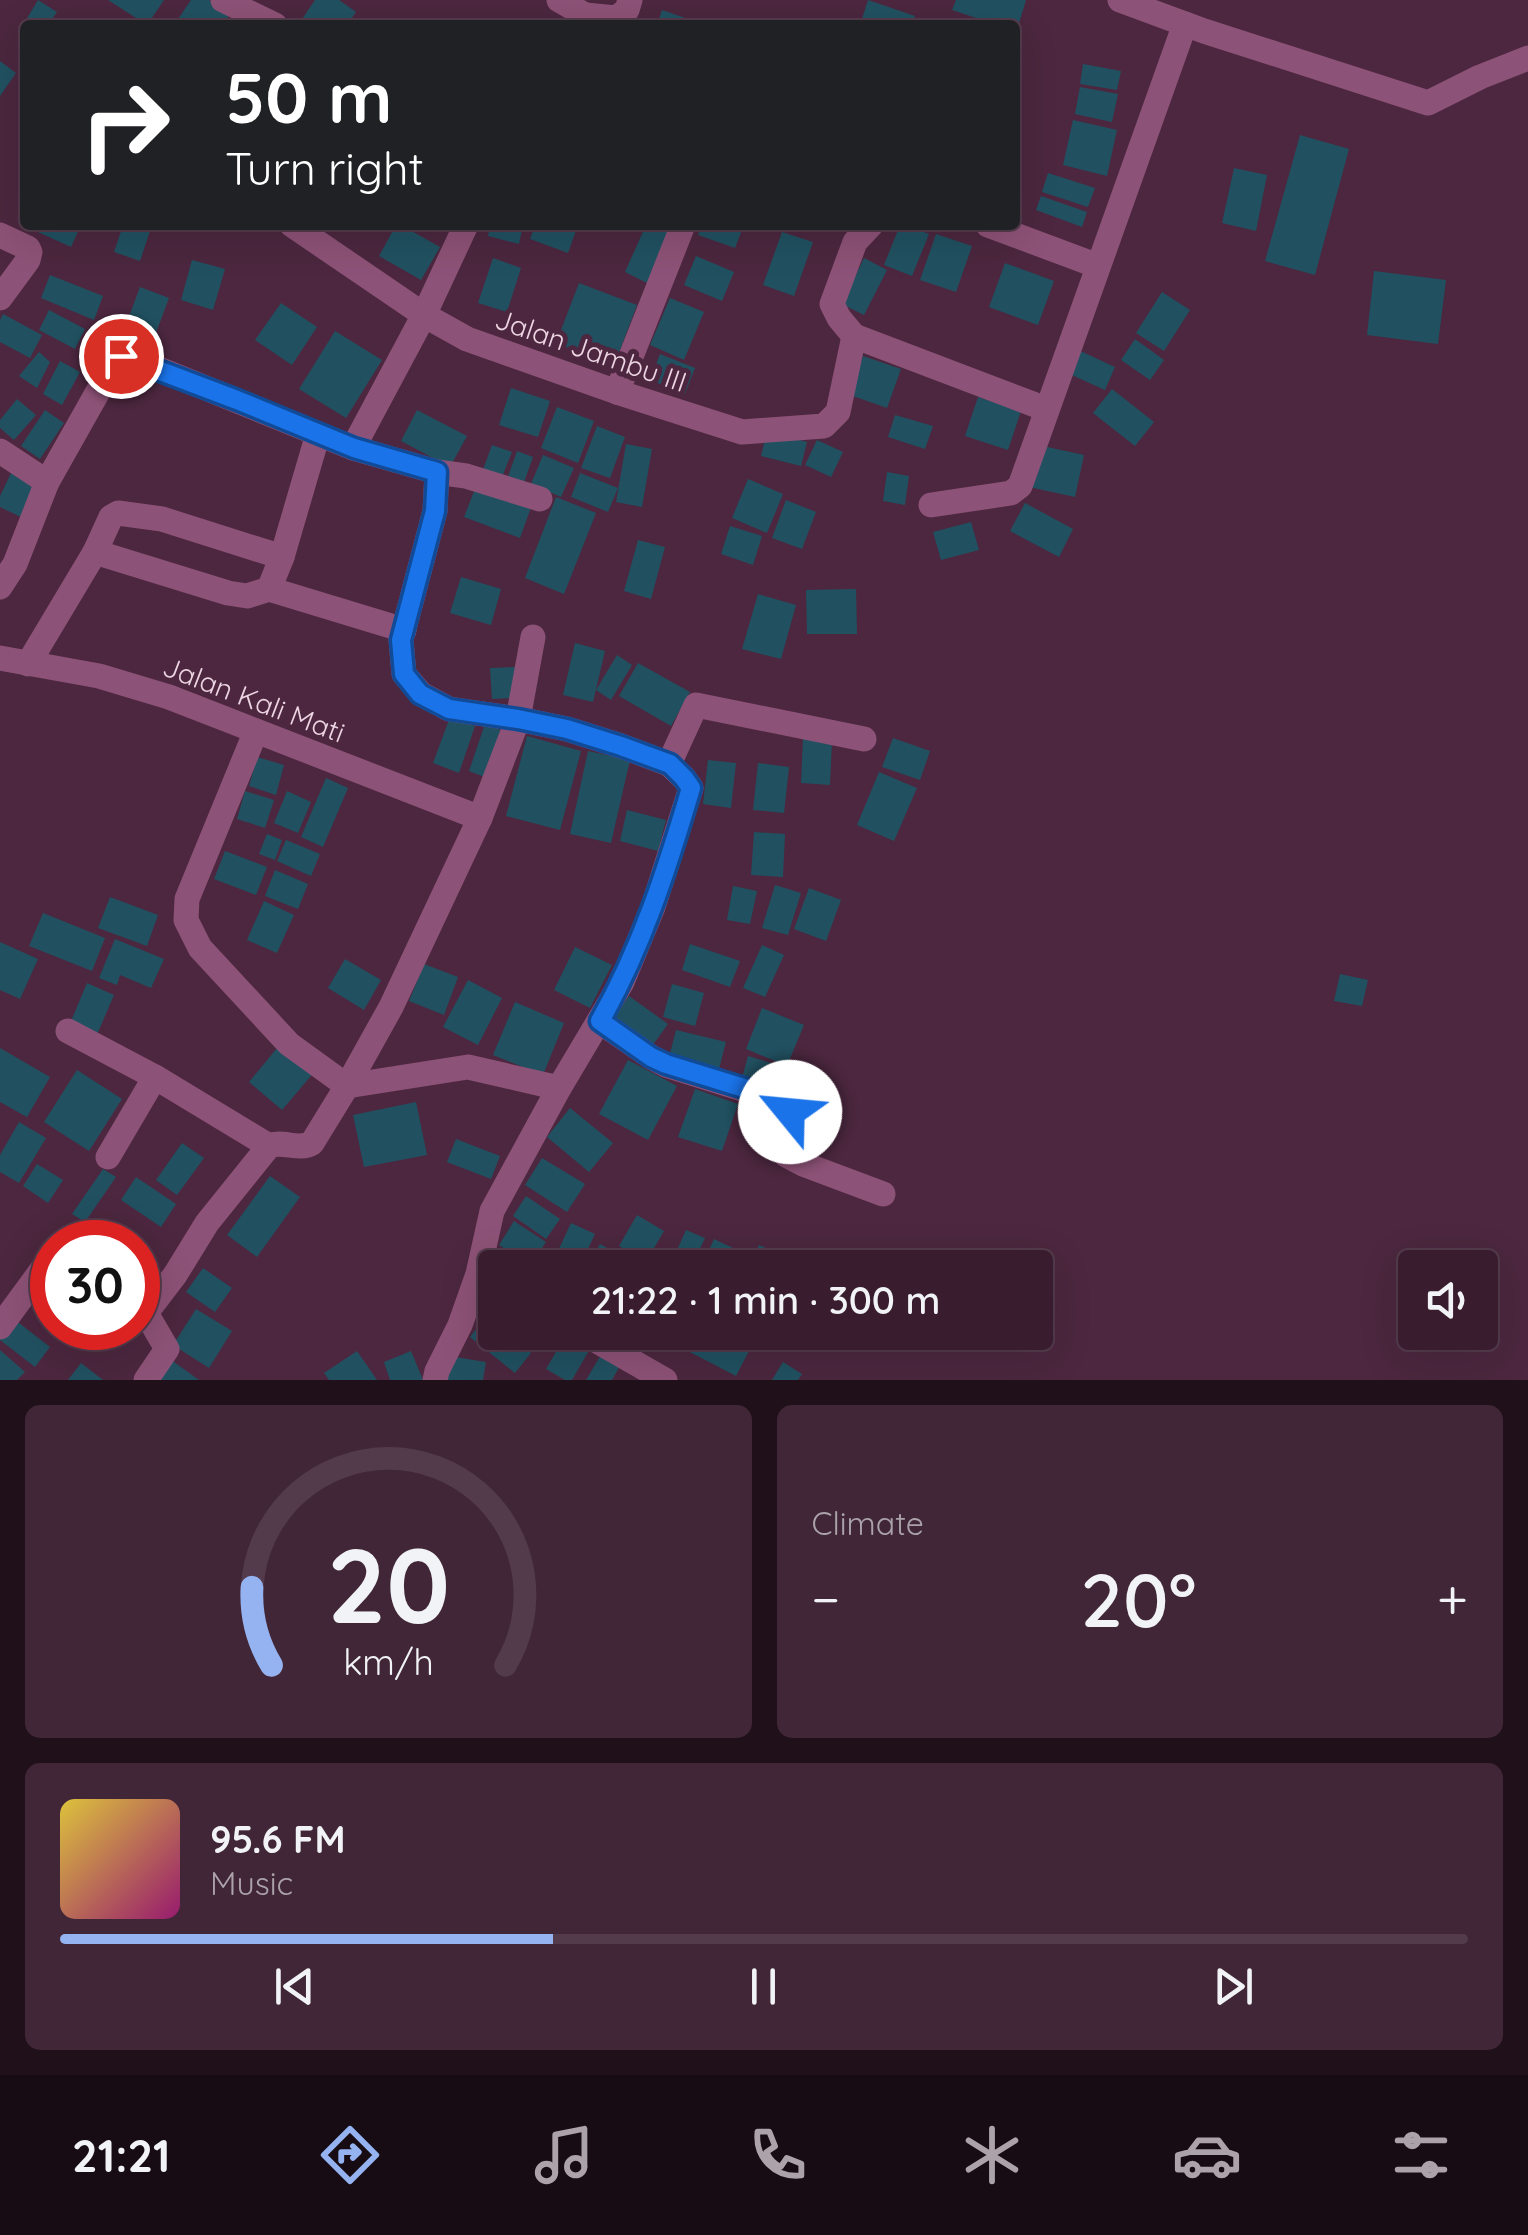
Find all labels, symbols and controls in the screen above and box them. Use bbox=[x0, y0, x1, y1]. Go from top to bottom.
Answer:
text: 50 m bbox=[225, 53, 392, 141]
icon: right bbox=[60, 60, 190, 190]
text: Turn right bbox=[225, 140, 424, 196]
street label: Jalan Jambu III bbox=[491, 301, 691, 399]
pin bbox=[79, 314, 164, 399]
icon: arrive bbox=[94, 329, 149, 384]
street label: Jalan Kali Mati bbox=[158, 648, 350, 750]
position arrow bbox=[738, 1060, 842, 1164]
speed limit sign: 30 bbox=[30, 1220, 160, 1350]
map controls bbox=[1398, 1250, 1498, 1350]
button: sound bbox=[1398, 1250, 1498, 1350]
text: 21:22 · 1 min · 300 m bbox=[591, 1276, 940, 1324]
text: Climate bbox=[812, 1503, 924, 1543]
text: 20 bbox=[327, 1519, 450, 1649]
text: 20° bbox=[1081, 1552, 1196, 1646]
text: − bbox=[812, 1564, 840, 1633]
text: + bbox=[1437, 1564, 1468, 1633]
text: km/h bbox=[343, 1639, 434, 1684]
text: 95.6 FM bbox=[210, 1815, 346, 1863]
text: Music bbox=[210, 1863, 293, 1903]
icon: previous bbox=[267, 1959, 322, 2014]
icon: pause bbox=[736, 1959, 791, 2014]
icon: next bbox=[1206, 1959, 1261, 2014]
icon: directions bbox=[315, 2120, 385, 2190]
icon: music bbox=[529, 2120, 599, 2190]
icon: phone bbox=[743, 2120, 813, 2190]
icon: climate bbox=[957, 2120, 1027, 2190]
icon: car bbox=[1172, 2120, 1242, 2190]
icon: filters bbox=[1386, 2120, 1456, 2190]
text: 21:21 bbox=[72, 2127, 171, 2183]

